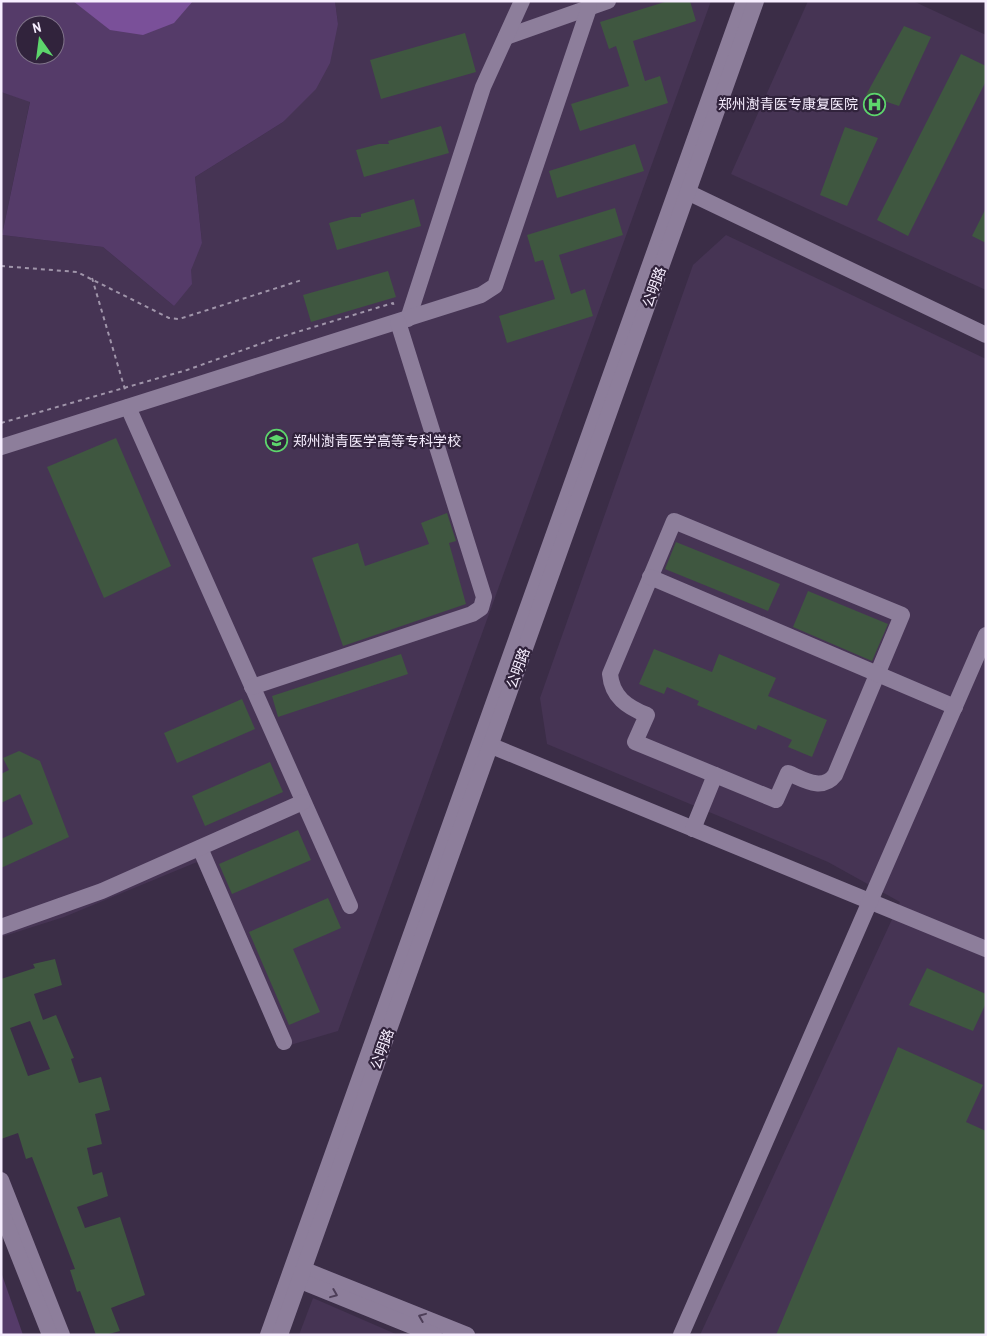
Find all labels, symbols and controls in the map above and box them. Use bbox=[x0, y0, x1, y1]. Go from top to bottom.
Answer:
north arrow bbox=[15, 15, 65, 65]
text: N bbox=[31, 18, 43, 37]
hospital icon: 郑州澍青医专康复医院 bbox=[862, 92, 886, 116]
place label: 郑州澍青医专康复医院 bbox=[718, 95, 858, 113]
street label: 公明路 bbox=[638, 264, 670, 310]
school or university icon: 郑州澍青医学高等专科学校 bbox=[265, 429, 289, 453]
place label: 郑州澍青医学高等专科学校 bbox=[293, 432, 461, 450]
street label: 公明路 bbox=[502, 645, 534, 691]
street label: 公明路 bbox=[366, 1026, 398, 1072]
one-way arrow bbox=[329, 1288, 338, 1299]
one-way arrow bbox=[418, 1312, 426, 1322]

